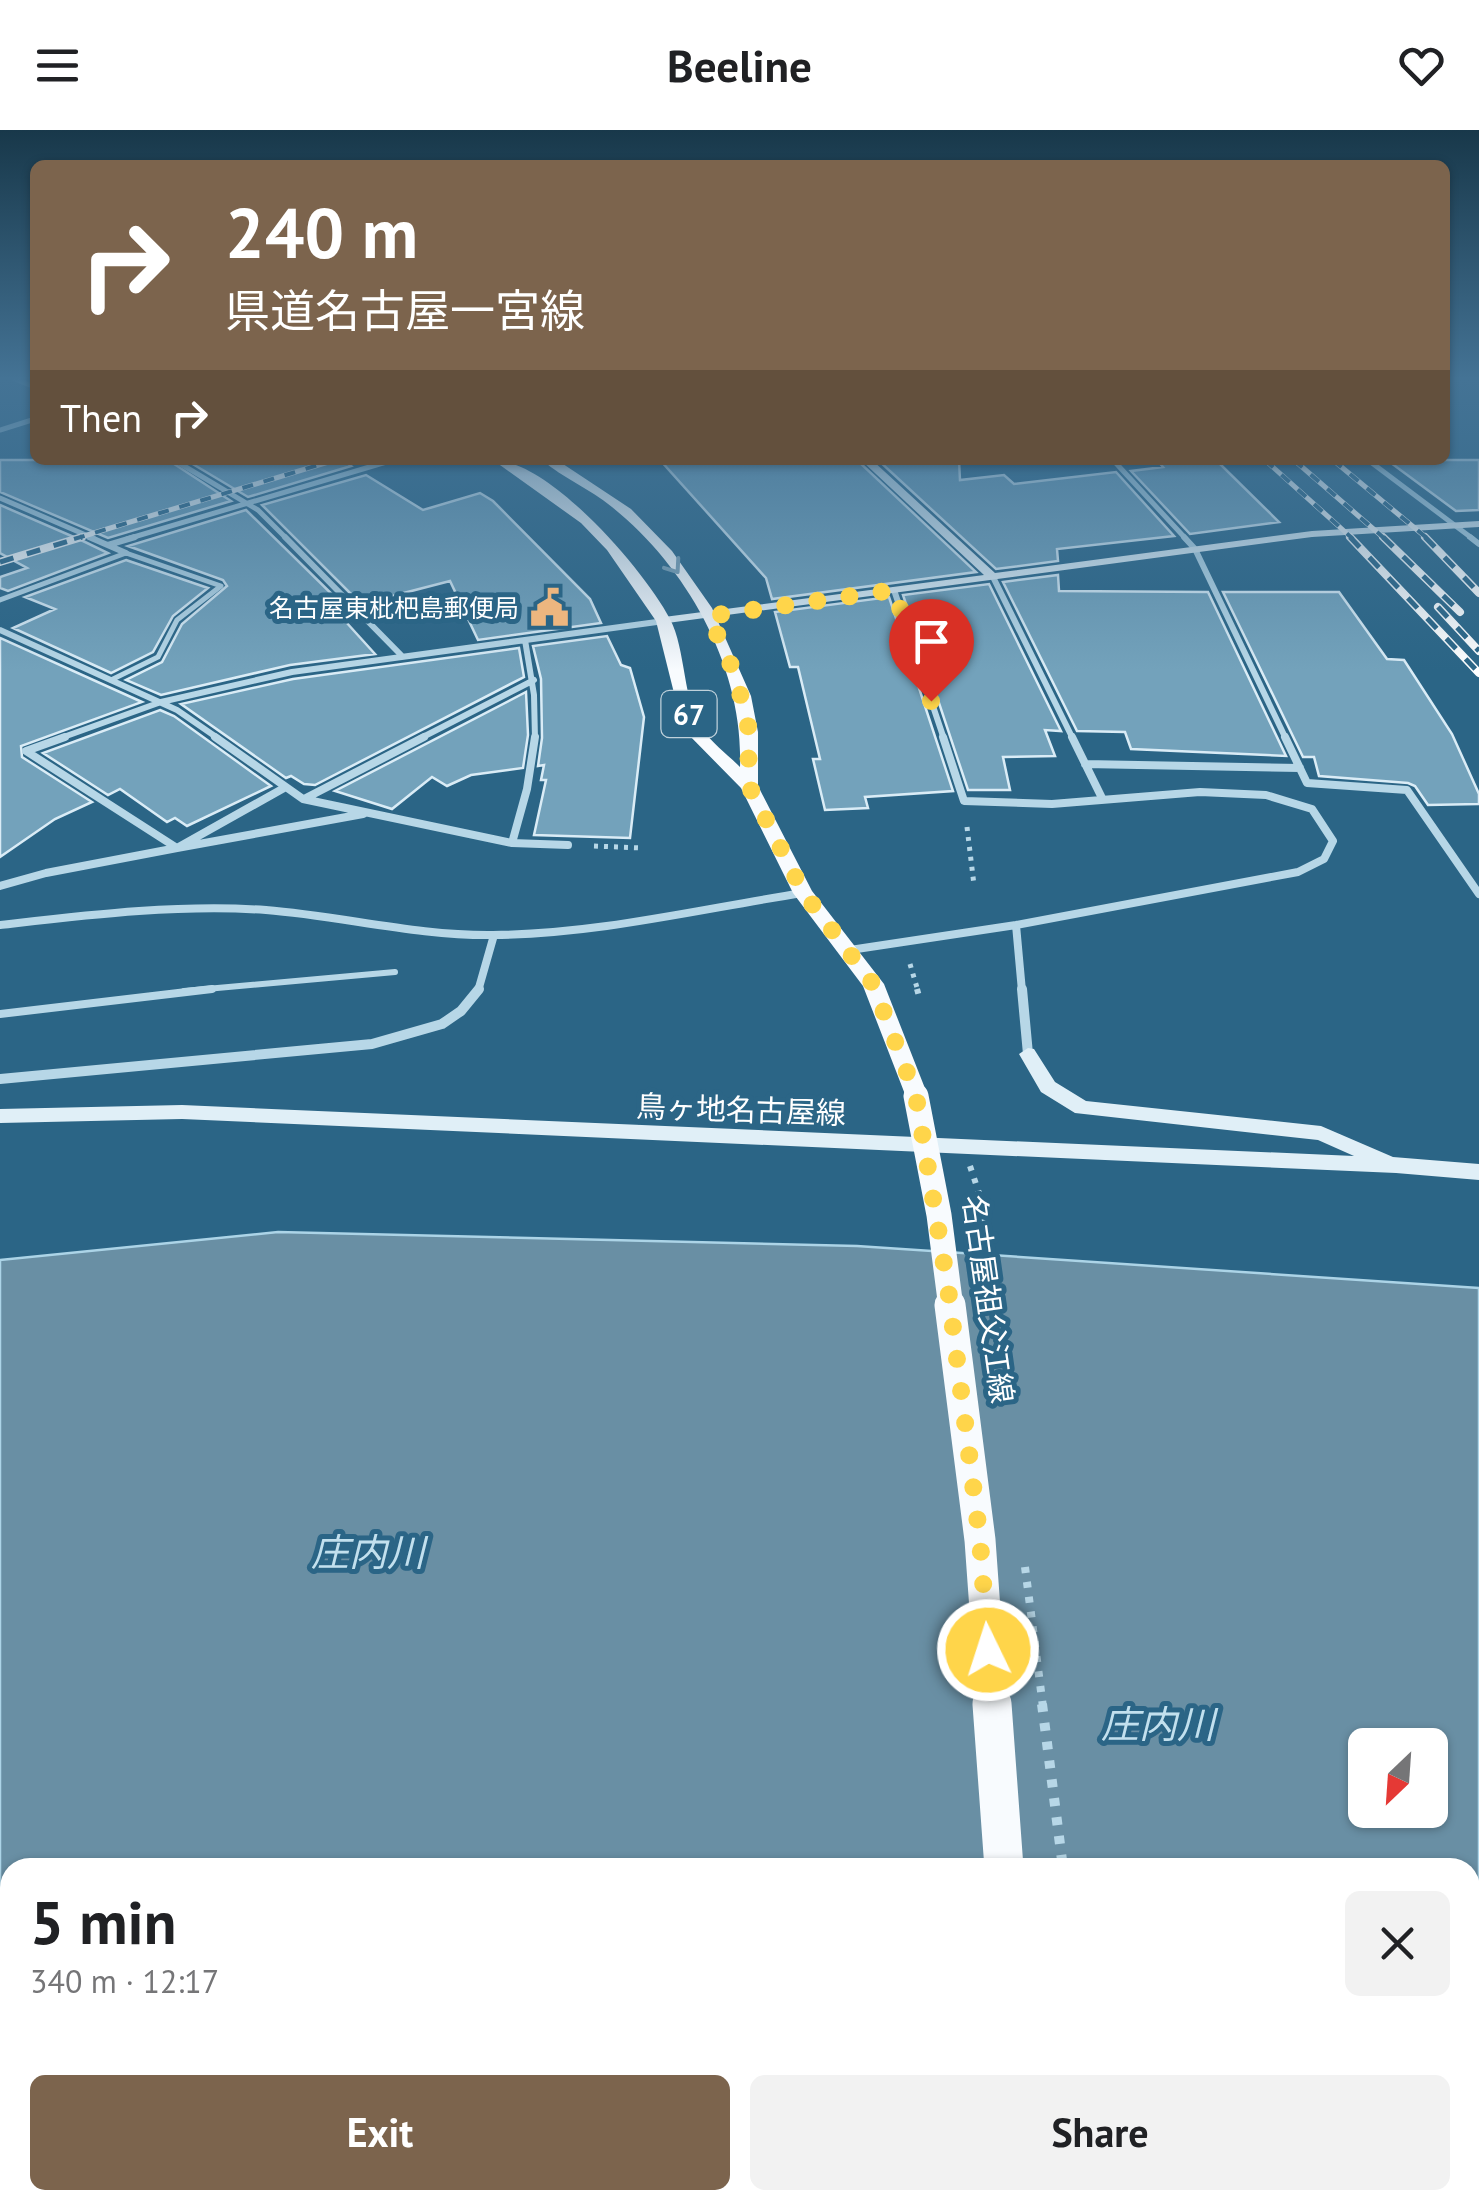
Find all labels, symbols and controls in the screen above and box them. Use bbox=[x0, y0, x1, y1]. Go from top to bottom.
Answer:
text: Beeline bbox=[667, 36, 812, 94]
icon: menu bbox=[30, 38, 85, 93]
icon: heart bbox=[1394, 38, 1449, 93]
text: 240 m bbox=[225, 187, 418, 277]
icon: right bbox=[60, 200, 190, 330]
text: 県道名古屋一宮線 bbox=[225, 281, 585, 339]
icon: right bbox=[162, 390, 217, 445]
text: Then bbox=[60, 393, 142, 442]
one-way arrow bbox=[662, 556, 680, 575]
public building icon: 名古屋東枇杷島郵便局 bbox=[528, 587, 570, 629]
place label: 名古屋東枇杷島郵便局 bbox=[269, 592, 519, 624]
pin bbox=[889, 599, 974, 702]
icon: arrive bbox=[904, 614, 959, 669]
road number: 67 bbox=[662, 691, 716, 737]
street label: 鳥ヶ地名古屋線 bbox=[635, 1086, 847, 1132]
street label: 名古屋祖父江線 bbox=[955, 1192, 1023, 1406]
water label: 庄内川 bbox=[311, 1527, 429, 1576]
position arrow bbox=[936, 1598, 1040, 1702]
water label: 庄内川 bbox=[1101, 1699, 1219, 1748]
north arrow bbox=[1348, 1728, 1448, 1828]
map controls bbox=[1348, 1728, 1448, 1828]
text: 5 min bbox=[30, 1883, 176, 1961]
button: close bbox=[1345, 1891, 1450, 1996]
text: 340 m · 12:17 bbox=[30, 1960, 219, 2002]
button: Exit bbox=[30, 2075, 730, 2190]
button: Share bbox=[750, 2075, 1450, 2190]

